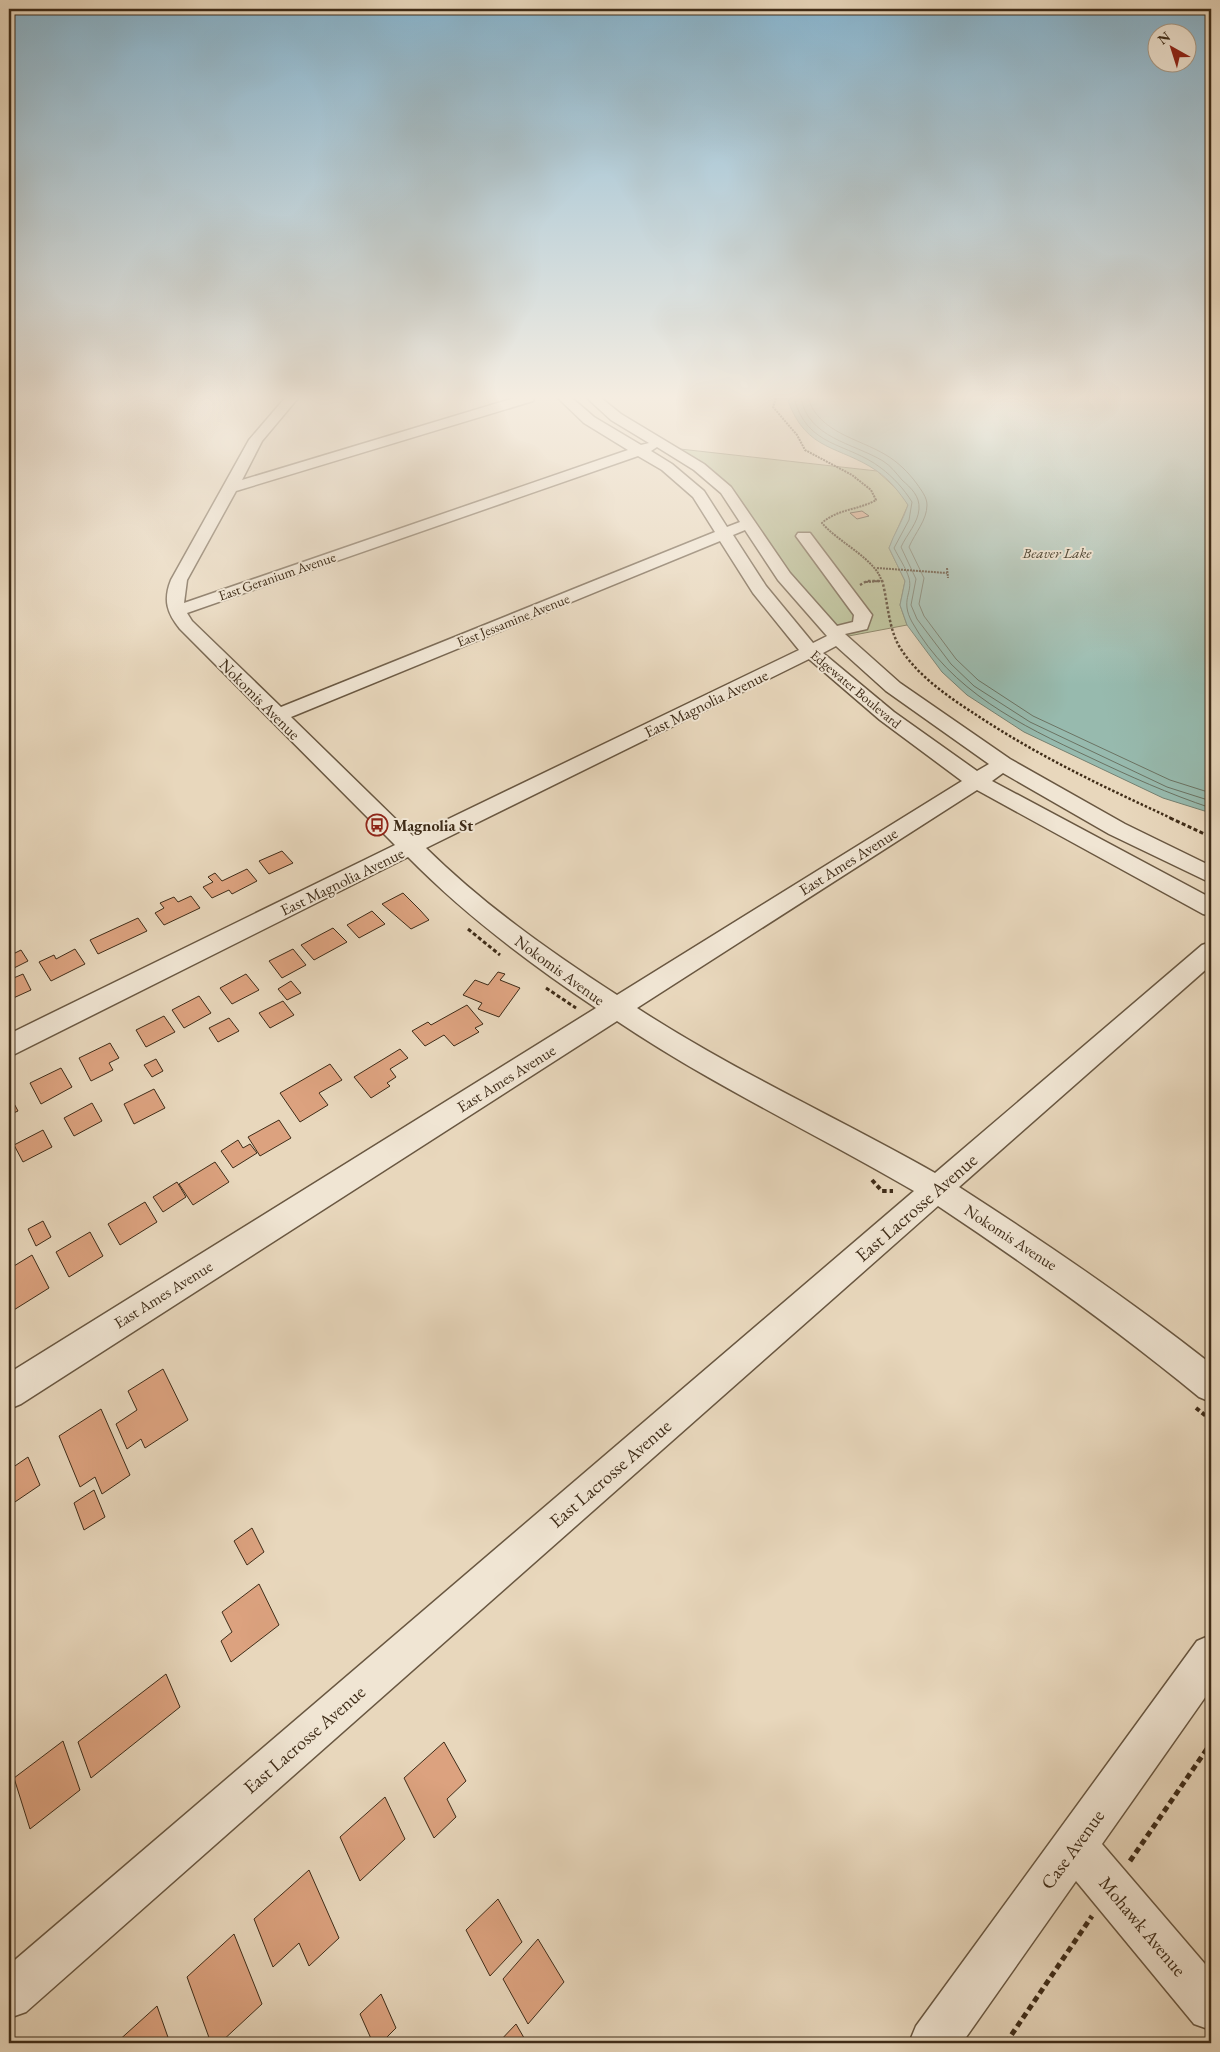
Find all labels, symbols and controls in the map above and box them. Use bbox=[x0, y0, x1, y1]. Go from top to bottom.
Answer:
north arrow bbox=[1148, 22, 1198, 72]
text: N bbox=[1154, 27, 1174, 48]
water label: Beaver Lake bbox=[1022, 543, 1092, 562]
street label: East Geranium Avenue bbox=[216, 547, 339, 605]
street label: East Jessamine Avenue bbox=[454, 589, 572, 651]
street label: Edgewater Boulevard bbox=[807, 646, 906, 733]
street label: Nokomis Avenue bbox=[215, 654, 305, 744]
street label: East Magnolia Avenue bbox=[641, 664, 772, 743]
bus stop icon: Magnolia St bbox=[365, 813, 389, 837]
place label: Magnolia St bbox=[393, 815, 473, 836]
street label: East Ames Avenue bbox=[795, 823, 902, 900]
street label: East Magnolia Avenue bbox=[277, 842, 408, 921]
street label: Nokomis Avenue bbox=[510, 931, 609, 1010]
street label: East Ames Avenue bbox=[453, 1040, 560, 1117]
street label: East Lacrosse Avenue bbox=[850, 1148, 982, 1267]
street label: Nokomis Avenue bbox=[960, 1200, 1061, 1275]
street label: East Ames Avenue bbox=[110, 1256, 217, 1333]
street label: East Lacrosse Avenue bbox=[544, 1414, 676, 1533]
street label: East Lacrosse Avenue bbox=[238, 1680, 370, 1799]
street label: Case Avenue bbox=[1035, 1804, 1110, 1894]
street label: Mohawk Avenue bbox=[1093, 1871, 1192, 1982]

